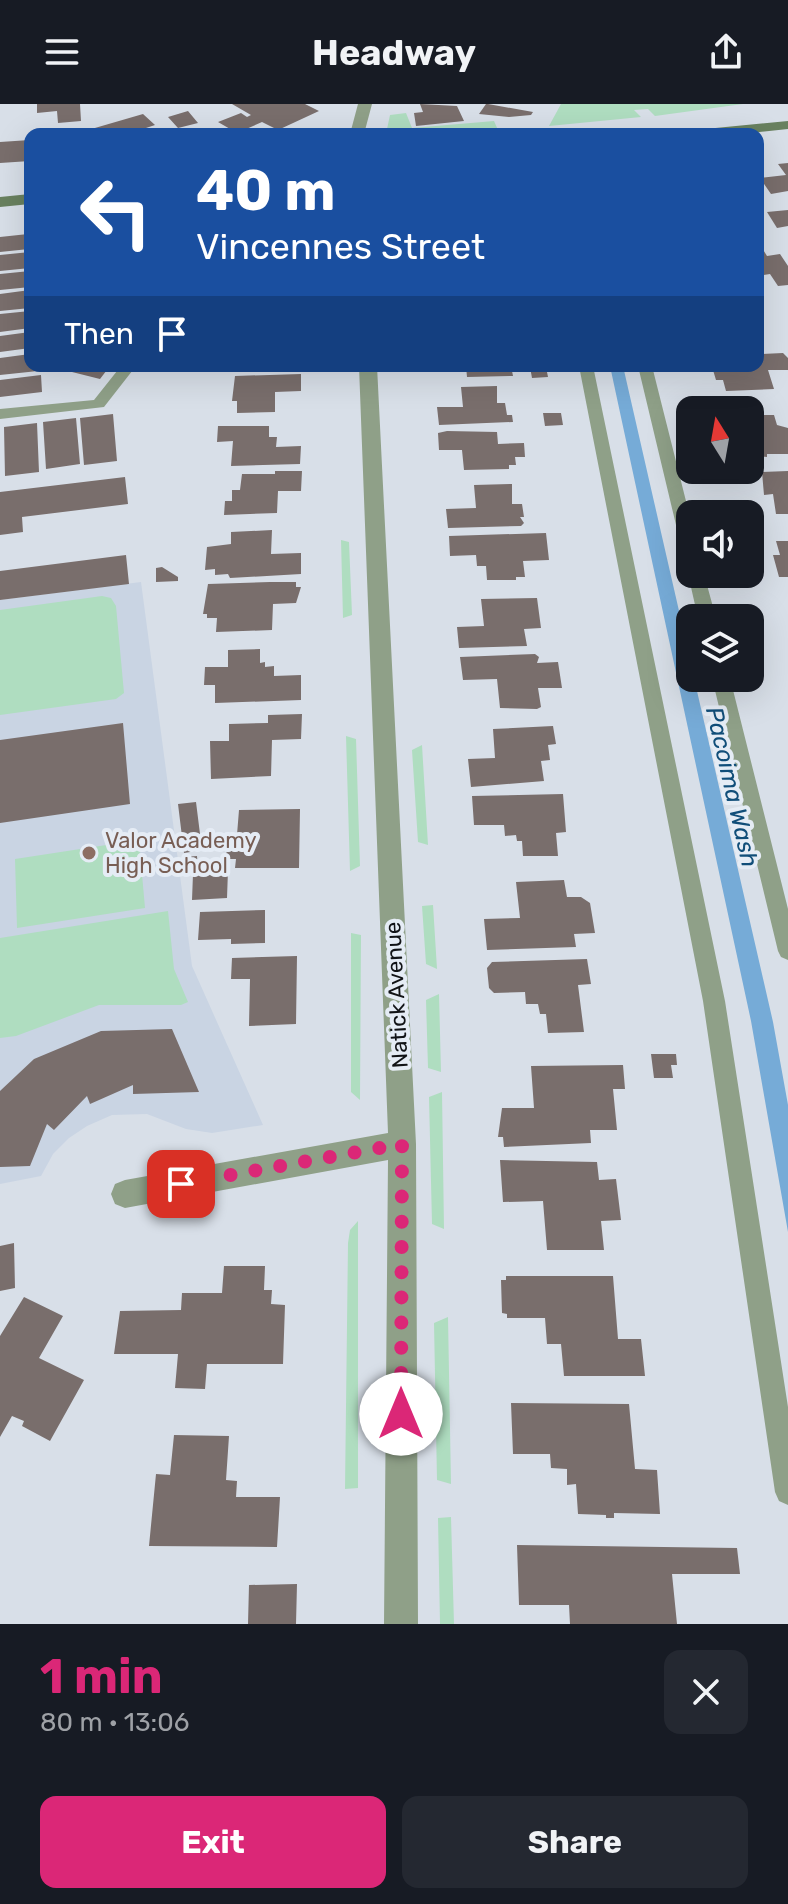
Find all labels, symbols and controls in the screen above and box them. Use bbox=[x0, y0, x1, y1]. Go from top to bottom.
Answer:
icon: menu bbox=[40, 30, 84, 74]
icon: share bbox=[704, 30, 748, 74]
text: Headway bbox=[312, 31, 476, 74]
text: 40 m bbox=[196, 158, 336, 224]
icon: left bbox=[64, 160, 168, 264]
text: Vincennes Street bbox=[196, 225, 485, 268]
icon: arrive bbox=[150, 312, 194, 356]
text: Then bbox=[64, 316, 134, 352]
north arrow bbox=[676, 396, 764, 484]
map controls bbox=[676, 396, 764, 692]
button: sound bbox=[676, 500, 764, 588]
button: layers bbox=[676, 604, 764, 692]
water label: Pacoima Wash bbox=[700, 704, 764, 870]
place label: Valor Academy High School bbox=[105, 827, 257, 879]
marker: Valor Academy High School bbox=[80, 844, 98, 862]
street label: Natick Avenue bbox=[379, 921, 414, 1069]
pin bbox=[147, 1150, 215, 1218]
icon: arrive bbox=[159, 1162, 203, 1206]
position arrow bbox=[359, 1372, 443, 1456]
text: 1 min bbox=[40, 1648, 163, 1705]
button: close bbox=[664, 1650, 748, 1734]
text: 80 m · 13:06 bbox=[40, 1707, 189, 1738]
button: Exit bbox=[40, 1796, 386, 1888]
button: Share bbox=[402, 1796, 748, 1888]

